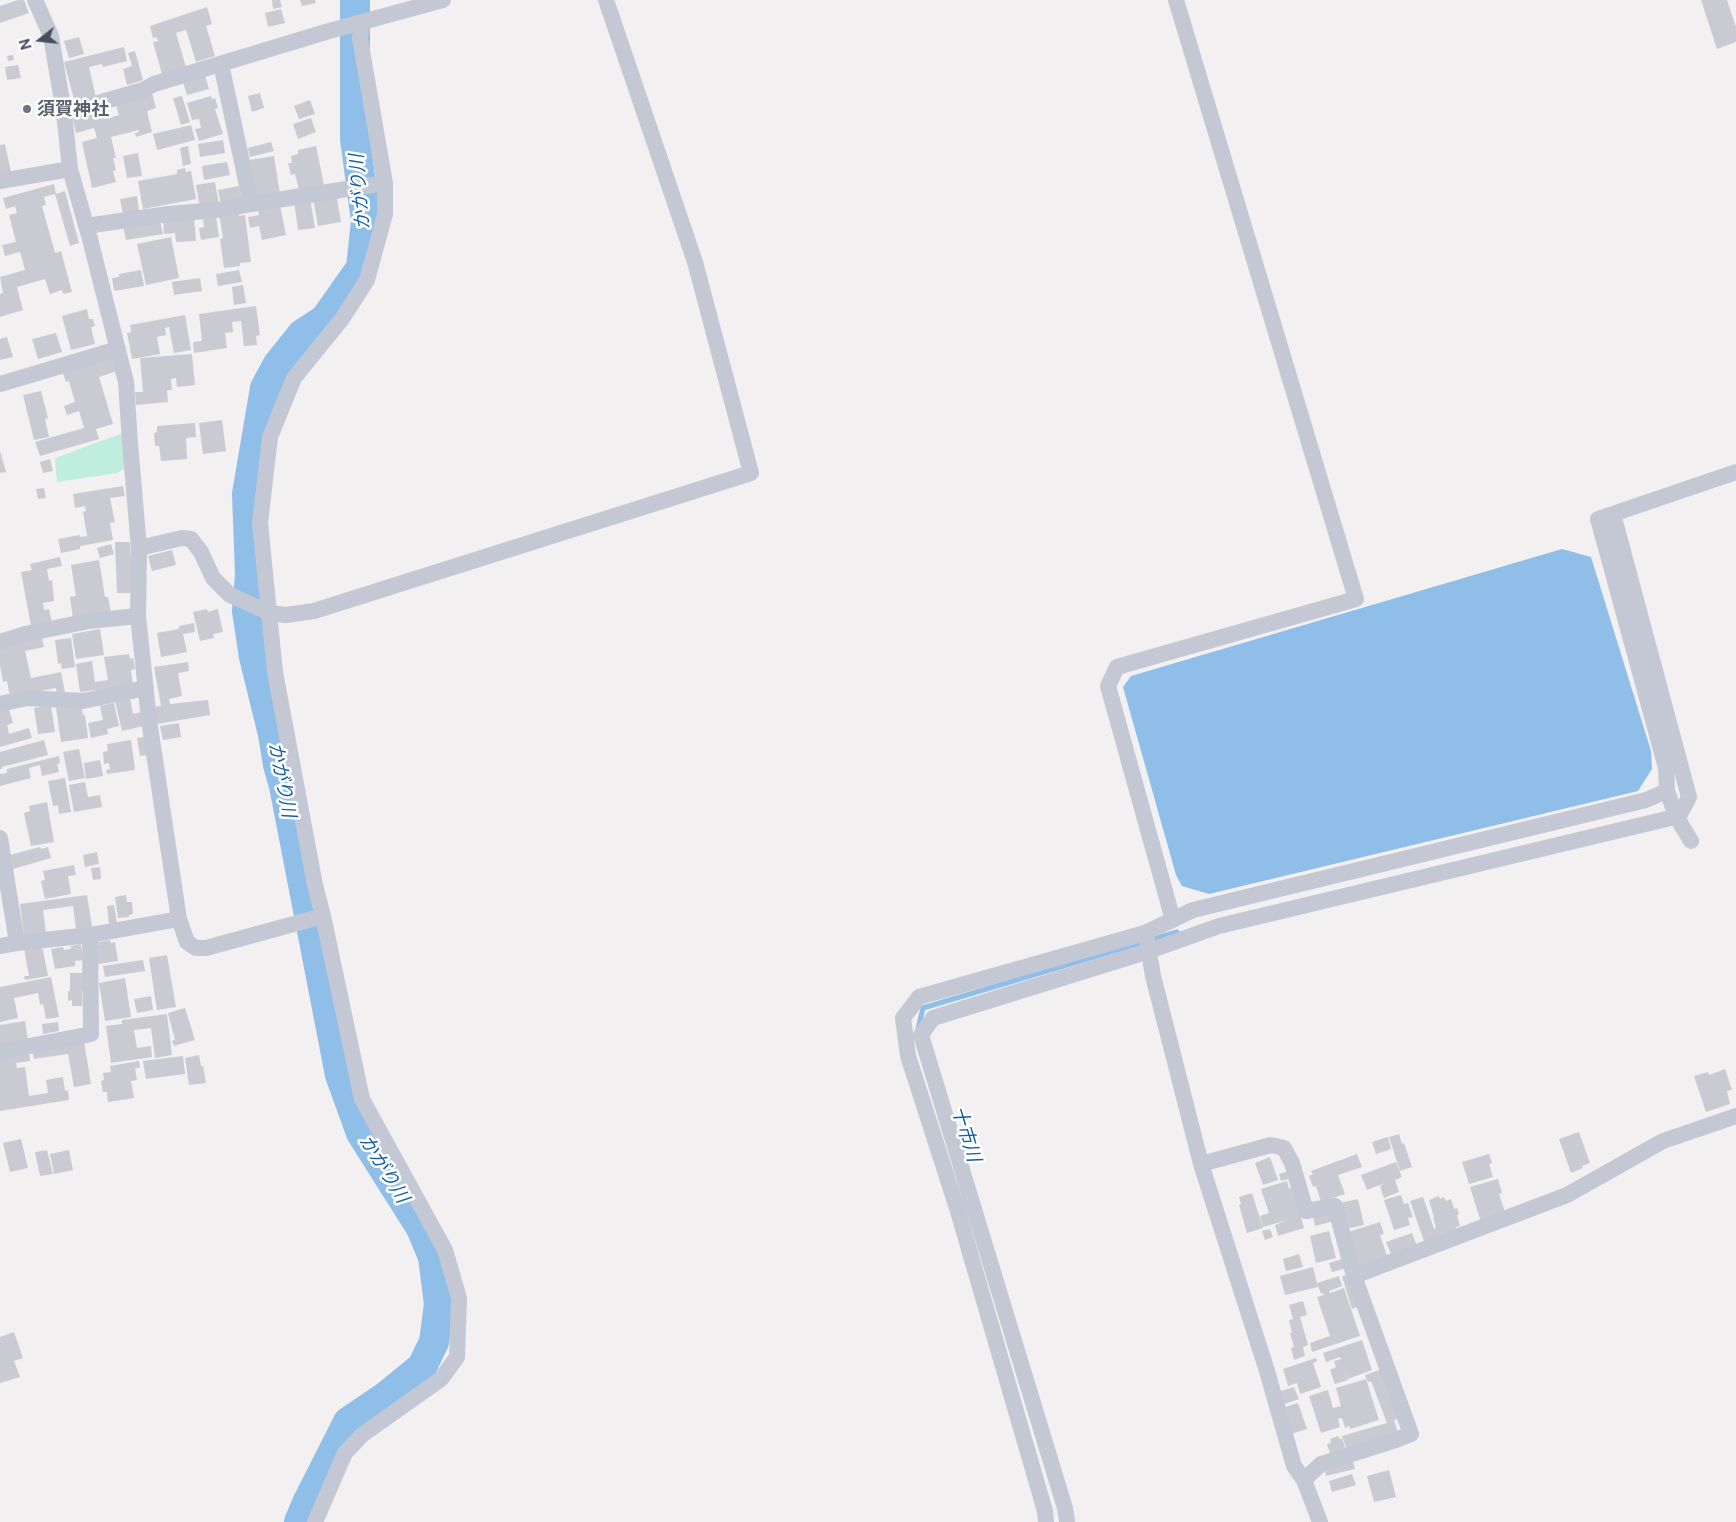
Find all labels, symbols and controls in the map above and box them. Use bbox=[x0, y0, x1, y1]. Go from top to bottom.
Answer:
north arrow bbox=[15, 15, 65, 65]
text: N bbox=[16, 37, 35, 52]
place label: 須賀神社 bbox=[37, 98, 109, 120]
marker: 須賀神社 bbox=[21, 103, 33, 115]
water label: かがり川 bbox=[345, 153, 375, 231]
water label: かがり川 bbox=[264, 741, 300, 819]
water label: 十市川 bbox=[947, 1103, 985, 1165]
water label: かがり川 bbox=[354, 1131, 414, 1207]

